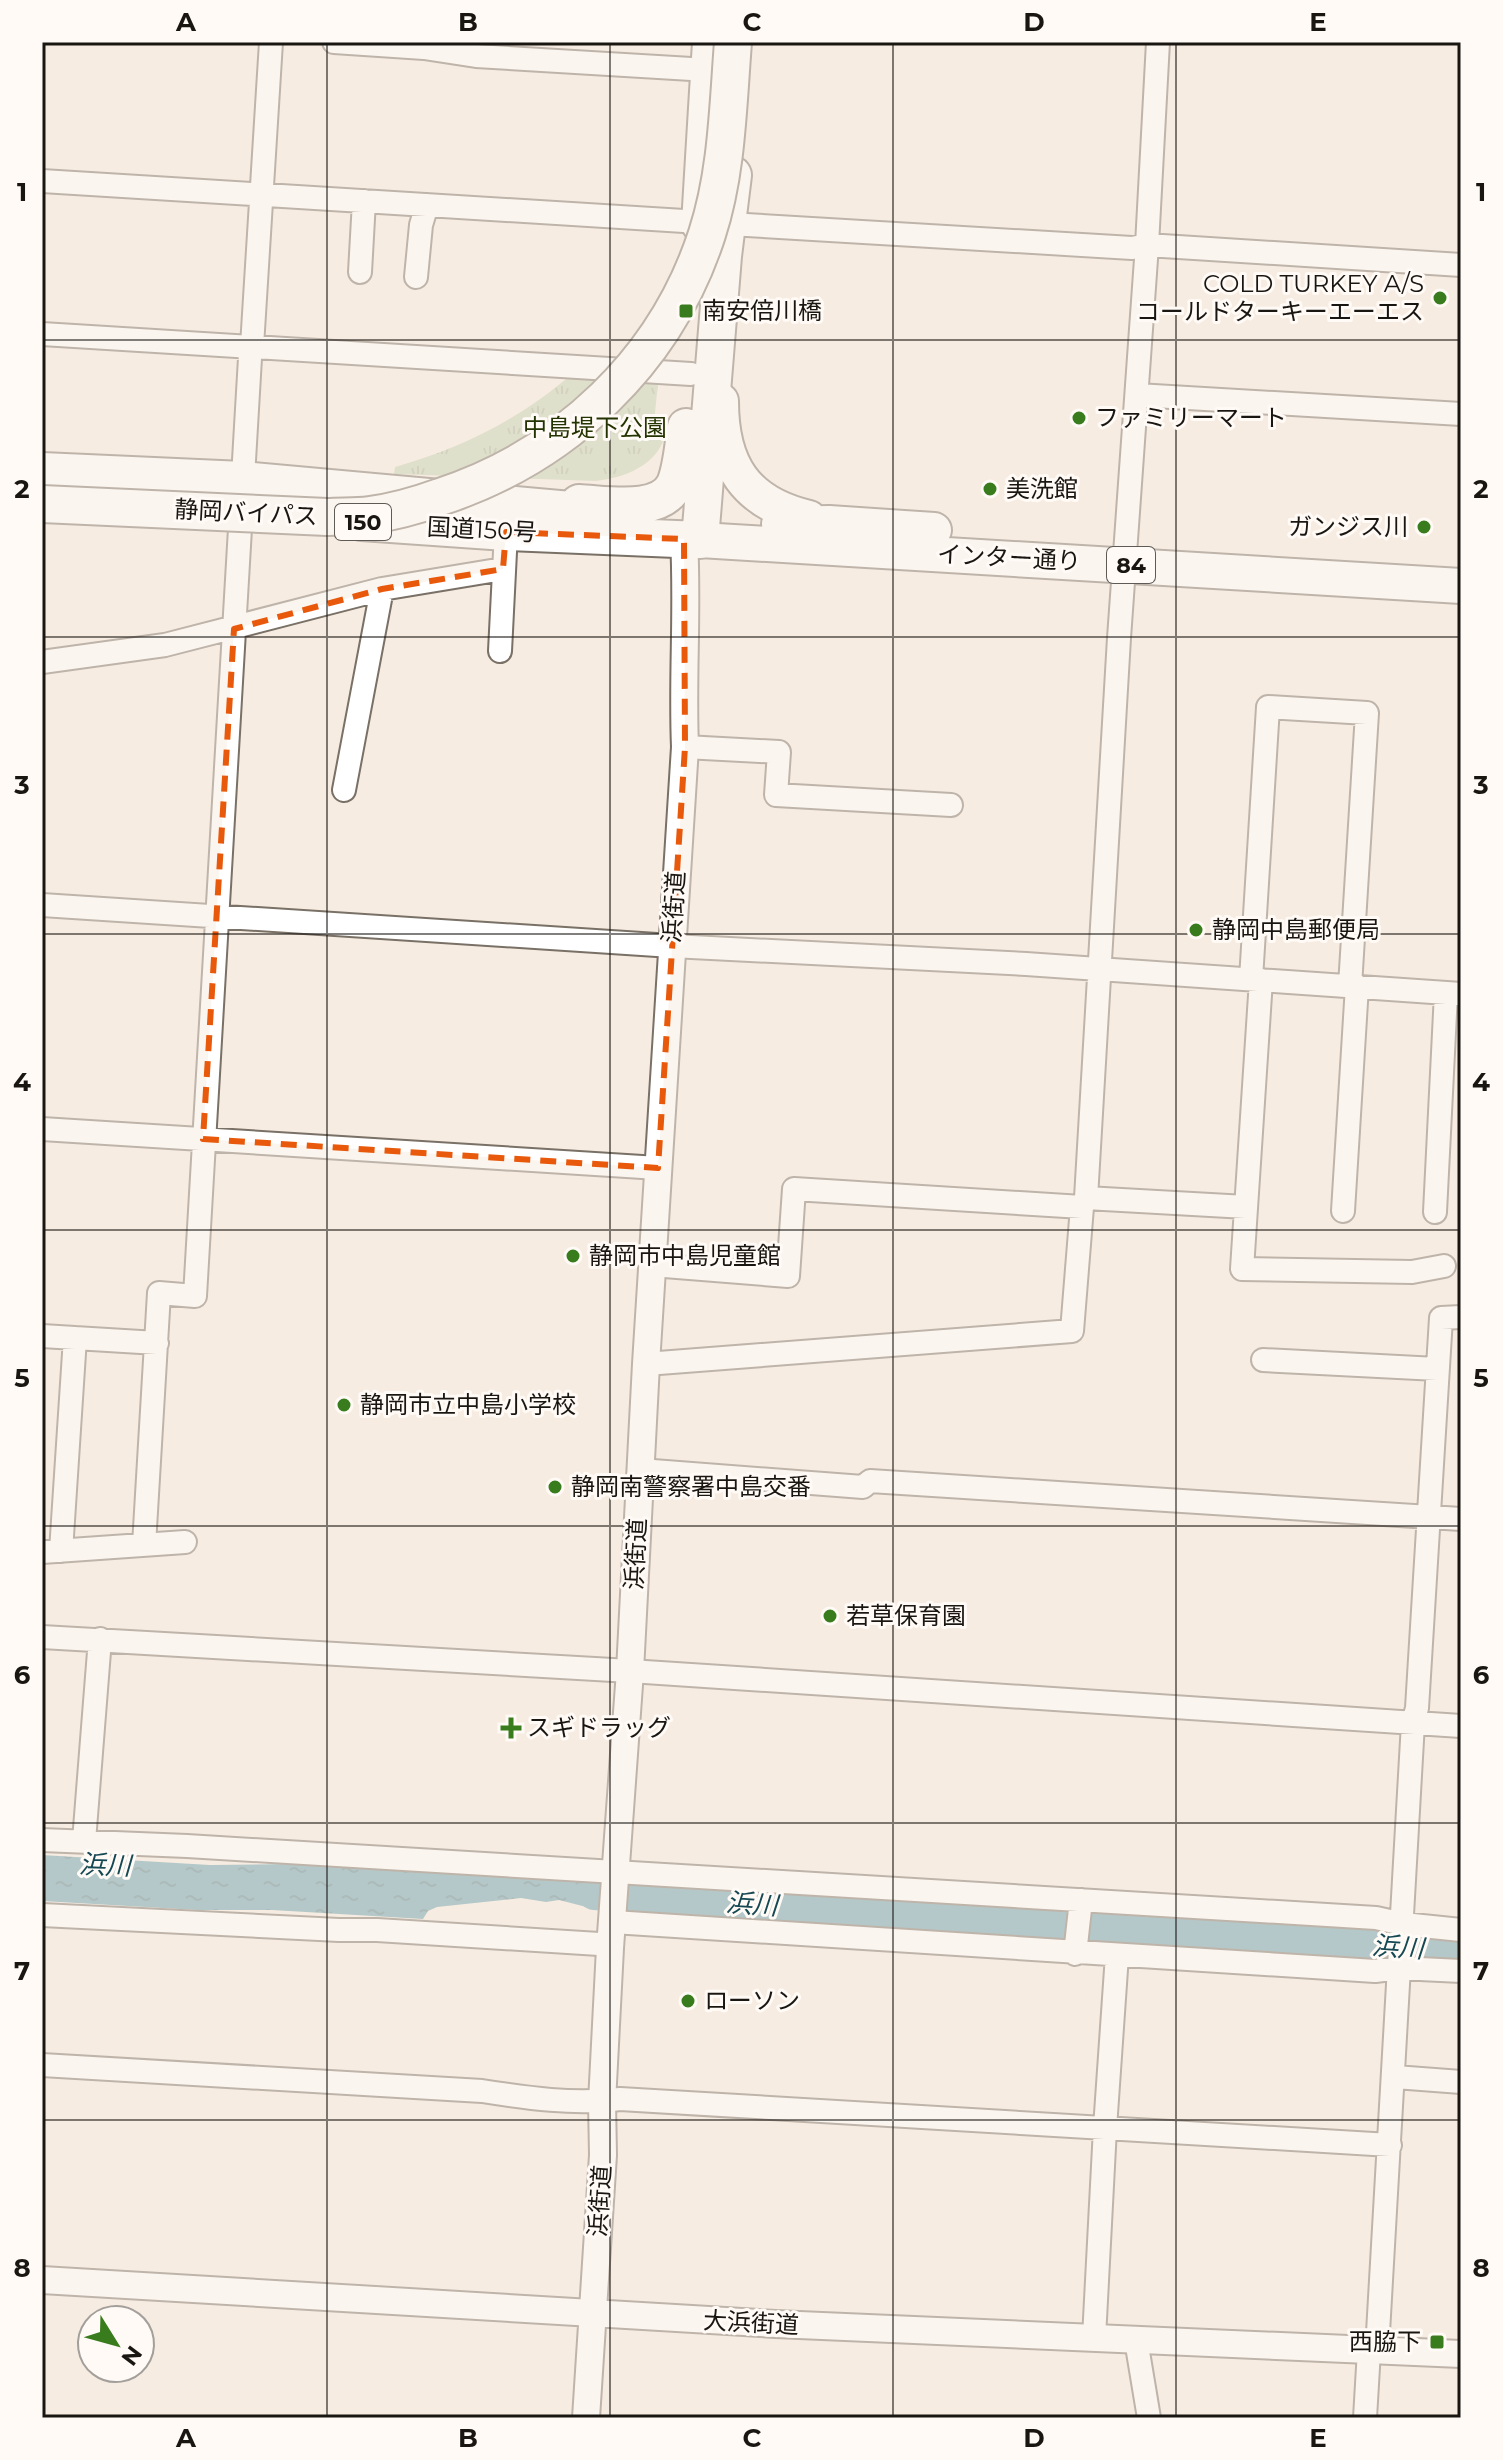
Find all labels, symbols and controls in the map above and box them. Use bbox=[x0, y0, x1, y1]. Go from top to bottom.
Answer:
text: A bbox=[175, 6, 197, 38]
text: B bbox=[458, 6, 478, 38]
text: C bbox=[743, 6, 762, 38]
text: D bbox=[1023, 6, 1045, 38]
text: E bbox=[1309, 6, 1327, 38]
text: 1 bbox=[17, 176, 27, 208]
text: 1 bbox=[1476, 176, 1486, 208]
place label: COLD TURKEY A/S コールドターキーエーエス bbox=[1136, 269, 1424, 326]
marker: COLD TURKEY A/S コールドターキーエーエス bbox=[1431, 289, 1449, 307]
place label: 南安倍川橋 bbox=[702, 296, 822, 325]
marker: 南安倍川橋 bbox=[677, 302, 695, 320]
place label: ファミリーマート bbox=[1095, 403, 1287, 432]
marker: ファミリーマート bbox=[1070, 409, 1088, 427]
park label: 中島堤下公園 bbox=[523, 413, 667, 442]
text: 2 bbox=[14, 473, 30, 505]
text: 2 bbox=[1473, 473, 1489, 505]
place label: 美洗館 bbox=[1006, 474, 1078, 503]
marker: 美洗館 bbox=[981, 480, 999, 498]
street label: 静岡バイパス bbox=[174, 494, 318, 531]
road number: 150 bbox=[335, 504, 391, 540]
street label: 国道150号 bbox=[426, 512, 538, 547]
place label: ガンジス川 bbox=[1288, 512, 1408, 541]
marker: ガンジス川 bbox=[1415, 518, 1433, 536]
street label: インター通り bbox=[936, 539, 1082, 576]
road number: 84 bbox=[1107, 547, 1155, 583]
text: 3 bbox=[13, 769, 30, 801]
text: 3 bbox=[1472, 769, 1489, 801]
street label: 浜街道 bbox=[657, 870, 690, 944]
place label: 静岡中島郵便局 bbox=[1212, 915, 1380, 944]
marker: 静岡中島郵便局 bbox=[1187, 921, 1205, 939]
text: 4 bbox=[13, 1066, 31, 1098]
text: 4 bbox=[1472, 1066, 1490, 1098]
place label: 静岡市中島児童館 bbox=[589, 1241, 781, 1270]
marker: 静岡市中島児童館 bbox=[564, 1247, 582, 1265]
text: 5 bbox=[14, 1362, 30, 1394]
text: 5 bbox=[1473, 1362, 1489, 1394]
place label: 静岡市立中島小学校 bbox=[360, 1390, 576, 1419]
marker: 静岡市立中島小学校 bbox=[335, 1396, 353, 1414]
place label: 静岡南警察署中島交番 bbox=[571, 1472, 811, 1501]
marker: 静岡南警察署中島交番 bbox=[546, 1478, 564, 1496]
street label: 浜街道 bbox=[619, 1517, 652, 1591]
place label: 若草保育園 bbox=[846, 1601, 966, 1630]
marker: 若草保育園 bbox=[821, 1607, 839, 1625]
text: 6 bbox=[14, 1659, 31, 1691]
text: 6 bbox=[1473, 1659, 1490, 1691]
place label: スギドラッグ bbox=[527, 1713, 671, 1742]
marker: スギドラッグ bbox=[502, 1719, 520, 1737]
water label: 浜川 bbox=[78, 1848, 135, 1882]
water label: 浜川 bbox=[725, 1886, 782, 1922]
water label: 浜川 bbox=[1371, 1929, 1428, 1965]
text: 7 bbox=[14, 1955, 30, 1987]
text: 7 bbox=[1473, 1955, 1489, 1987]
place label: ローソン bbox=[704, 1986, 800, 2015]
marker: ローソン bbox=[679, 1992, 697, 2010]
street label: 浜街道 bbox=[583, 2164, 616, 2238]
text: 8 bbox=[13, 2252, 31, 2284]
text: 8 bbox=[1472, 2252, 1490, 2284]
north arrow bbox=[76, 2304, 156, 2384]
street label: 大浜街道 bbox=[702, 2306, 800, 2339]
place label: 西脇下 bbox=[1349, 2327, 1421, 2356]
marker: 西脇下 bbox=[1428, 2333, 1446, 2351]
text: N bbox=[115, 2341, 148, 2371]
text: A bbox=[175, 2422, 197, 2454]
text: B bbox=[458, 2422, 478, 2454]
text: C bbox=[743, 2422, 762, 2454]
text: D bbox=[1023, 2422, 1045, 2454]
text: E bbox=[1309, 2422, 1327, 2454]

